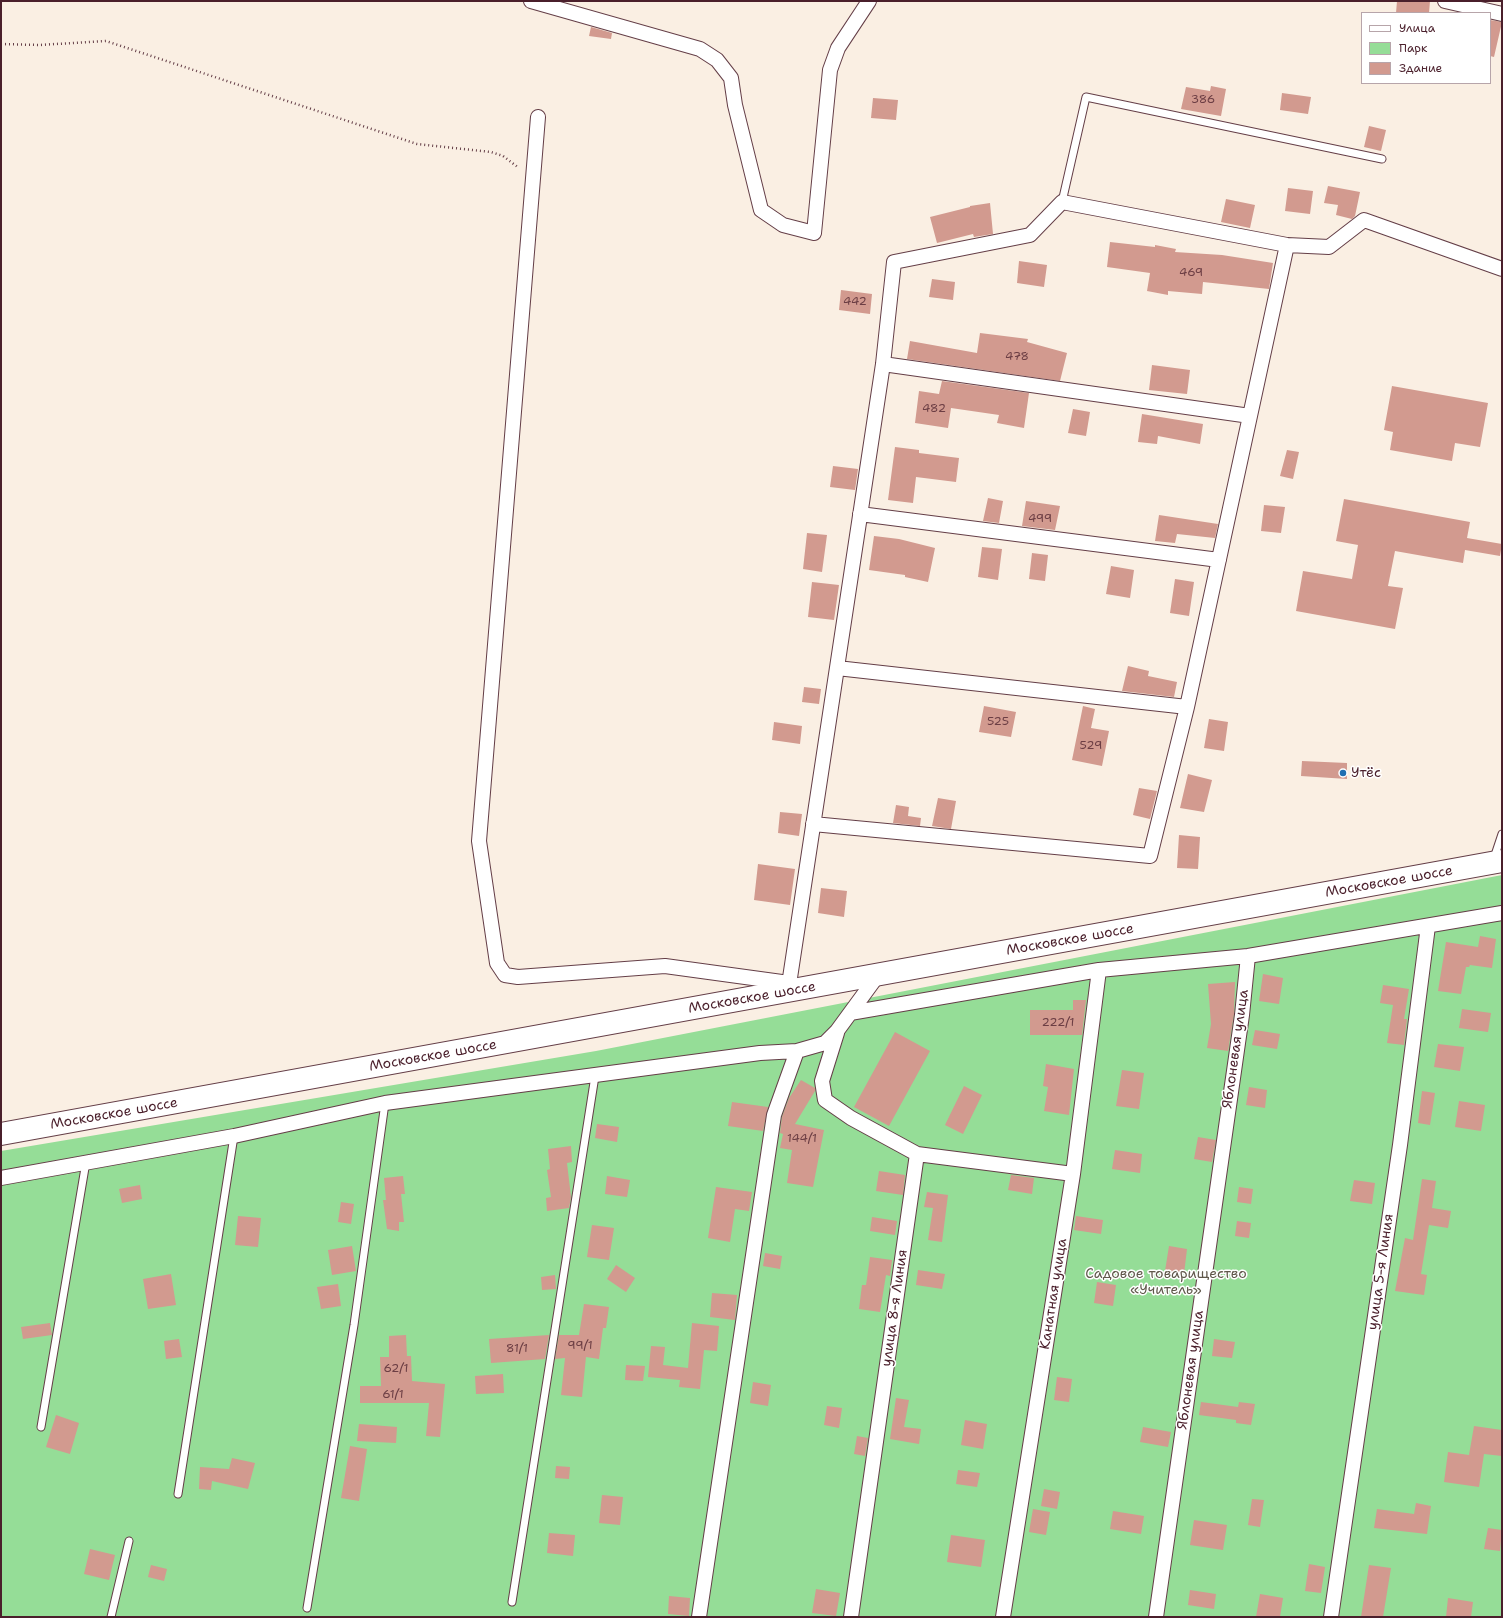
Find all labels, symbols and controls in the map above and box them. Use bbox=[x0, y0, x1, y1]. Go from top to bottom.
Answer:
legend bbox=[1361, 12, 1491, 84]
text: Улица bbox=[1399, 20, 1435, 36]
text: Парк bbox=[1399, 40, 1427, 56]
text: Здание bbox=[1399, 60, 1442, 76]
house number: 386 bbox=[1191, 93, 1215, 107]
house number: 469 bbox=[1179, 266, 1203, 280]
house number: 442 bbox=[843, 295, 867, 309]
house number: 478 bbox=[1005, 350, 1029, 364]
house number: 482 bbox=[922, 402, 946, 416]
house number: 499 bbox=[1028, 512, 1052, 526]
house number: 525 bbox=[987, 715, 1009, 729]
house number: 529 bbox=[1080, 739, 1102, 753]
place label: Утёс bbox=[1351, 765, 1381, 781]
marker: Утёс bbox=[1338, 768, 1348, 778]
street label: Московское шоссе bbox=[1324, 863, 1454, 901]
street label: Московское шоссе bbox=[1005, 921, 1135, 959]
street label: Московское шоссе bbox=[687, 979, 817, 1017]
street label: Яблоневая улица bbox=[1219, 988, 1253, 1110]
house number: 222/1 bbox=[1042, 1016, 1074, 1030]
street label: Московское шоссе bbox=[368, 1037, 498, 1075]
street label: Московское шоссе bbox=[49, 1095, 179, 1133]
house number: 144/1 bbox=[787, 1132, 817, 1146]
street label: улица 5-я Линия bbox=[1365, 1213, 1397, 1331]
street label: Канатная улица bbox=[1037, 1237, 1071, 1351]
street label: улица 8-я Линия bbox=[878, 1248, 912, 1368]
park label: Садовое товарищество «Учитель» bbox=[1085, 1266, 1247, 1298]
street label: Яблоневая улица bbox=[1174, 1309, 1208, 1431]
house number: 99/1 bbox=[567, 1339, 593, 1353]
house number: 81/1 bbox=[506, 1342, 528, 1356]
house number: 62/1 bbox=[383, 1362, 409, 1376]
house number: 61/1 bbox=[382, 1388, 404, 1402]

